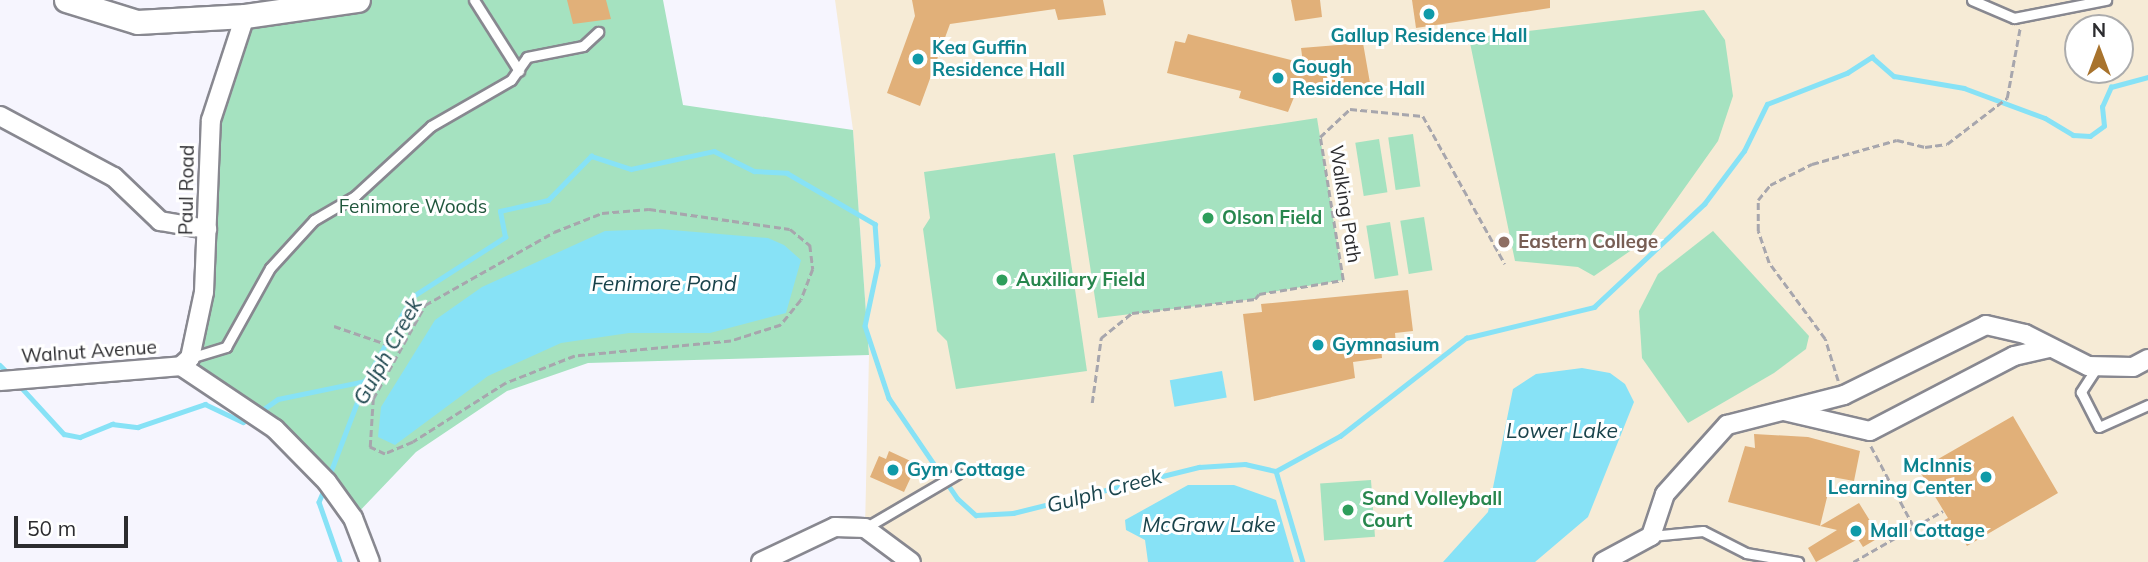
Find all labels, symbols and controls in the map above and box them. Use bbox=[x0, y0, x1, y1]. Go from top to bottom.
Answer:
marker: Gallup Residence Hall bbox=[1421, 6, 1437, 22]
north arrow bbox=[2064, 14, 2134, 84]
text: N bbox=[2092, 18, 2106, 42]
place label: Gallup Residence Hall bbox=[1330, 25, 1528, 47]
place label: Kea Guffin Residence Hall bbox=[932, 37, 1065, 81]
marker: Kea Guffin Residence Hall bbox=[910, 51, 926, 67]
place label: Gough Residence Hall bbox=[1292, 56, 1425, 100]
marker: Gough Residence Hall bbox=[1270, 70, 1286, 86]
street label: Walking Path bbox=[1324, 143, 1366, 265]
street label: Paul Road bbox=[175, 145, 199, 235]
park label: Fenimore Woods bbox=[339, 196, 487, 218]
place label: Olson Field bbox=[1222, 207, 1322, 229]
marker: Olson Field bbox=[1200, 210, 1216, 226]
place label: Eastern College bbox=[1518, 231, 1658, 253]
marker: Eastern College bbox=[1496, 234, 1512, 250]
place label: Auxiliary Field bbox=[1016, 269, 1145, 291]
water label: Fenimore Pond bbox=[591, 270, 737, 296]
marker: Auxiliary Field bbox=[994, 272, 1010, 288]
water label: Gulph Creek bbox=[347, 293, 427, 409]
place label: Gymnasium bbox=[1332, 334, 1440, 356]
street label: Walnut Avenue bbox=[20, 336, 158, 368]
marker: Gymnasium bbox=[1310, 337, 1326, 353]
water label: Lower Lake bbox=[1506, 417, 1618, 443]
place label: McInnis Learning Center bbox=[1828, 455, 1972, 499]
place label: Gym Cottage bbox=[907, 459, 1025, 481]
marker: Gym Cottage bbox=[885, 462, 901, 478]
water label: Gulph Creek bbox=[1044, 463, 1164, 517]
marker: McInnis Learning Center bbox=[1978, 469, 1994, 485]
place label: Sand Volleyball Court bbox=[1362, 488, 1502, 532]
marker: Sand Volleyball Court bbox=[1340, 502, 1356, 518]
scale bar bbox=[18, 503, 131, 546]
water label: McGraw Lake bbox=[1142, 511, 1276, 537]
text: 50 m bbox=[27, 515, 76, 541]
place label: Mall Cottage bbox=[1870, 520, 1985, 542]
marker: Mall Cottage bbox=[1848, 523, 1864, 539]

